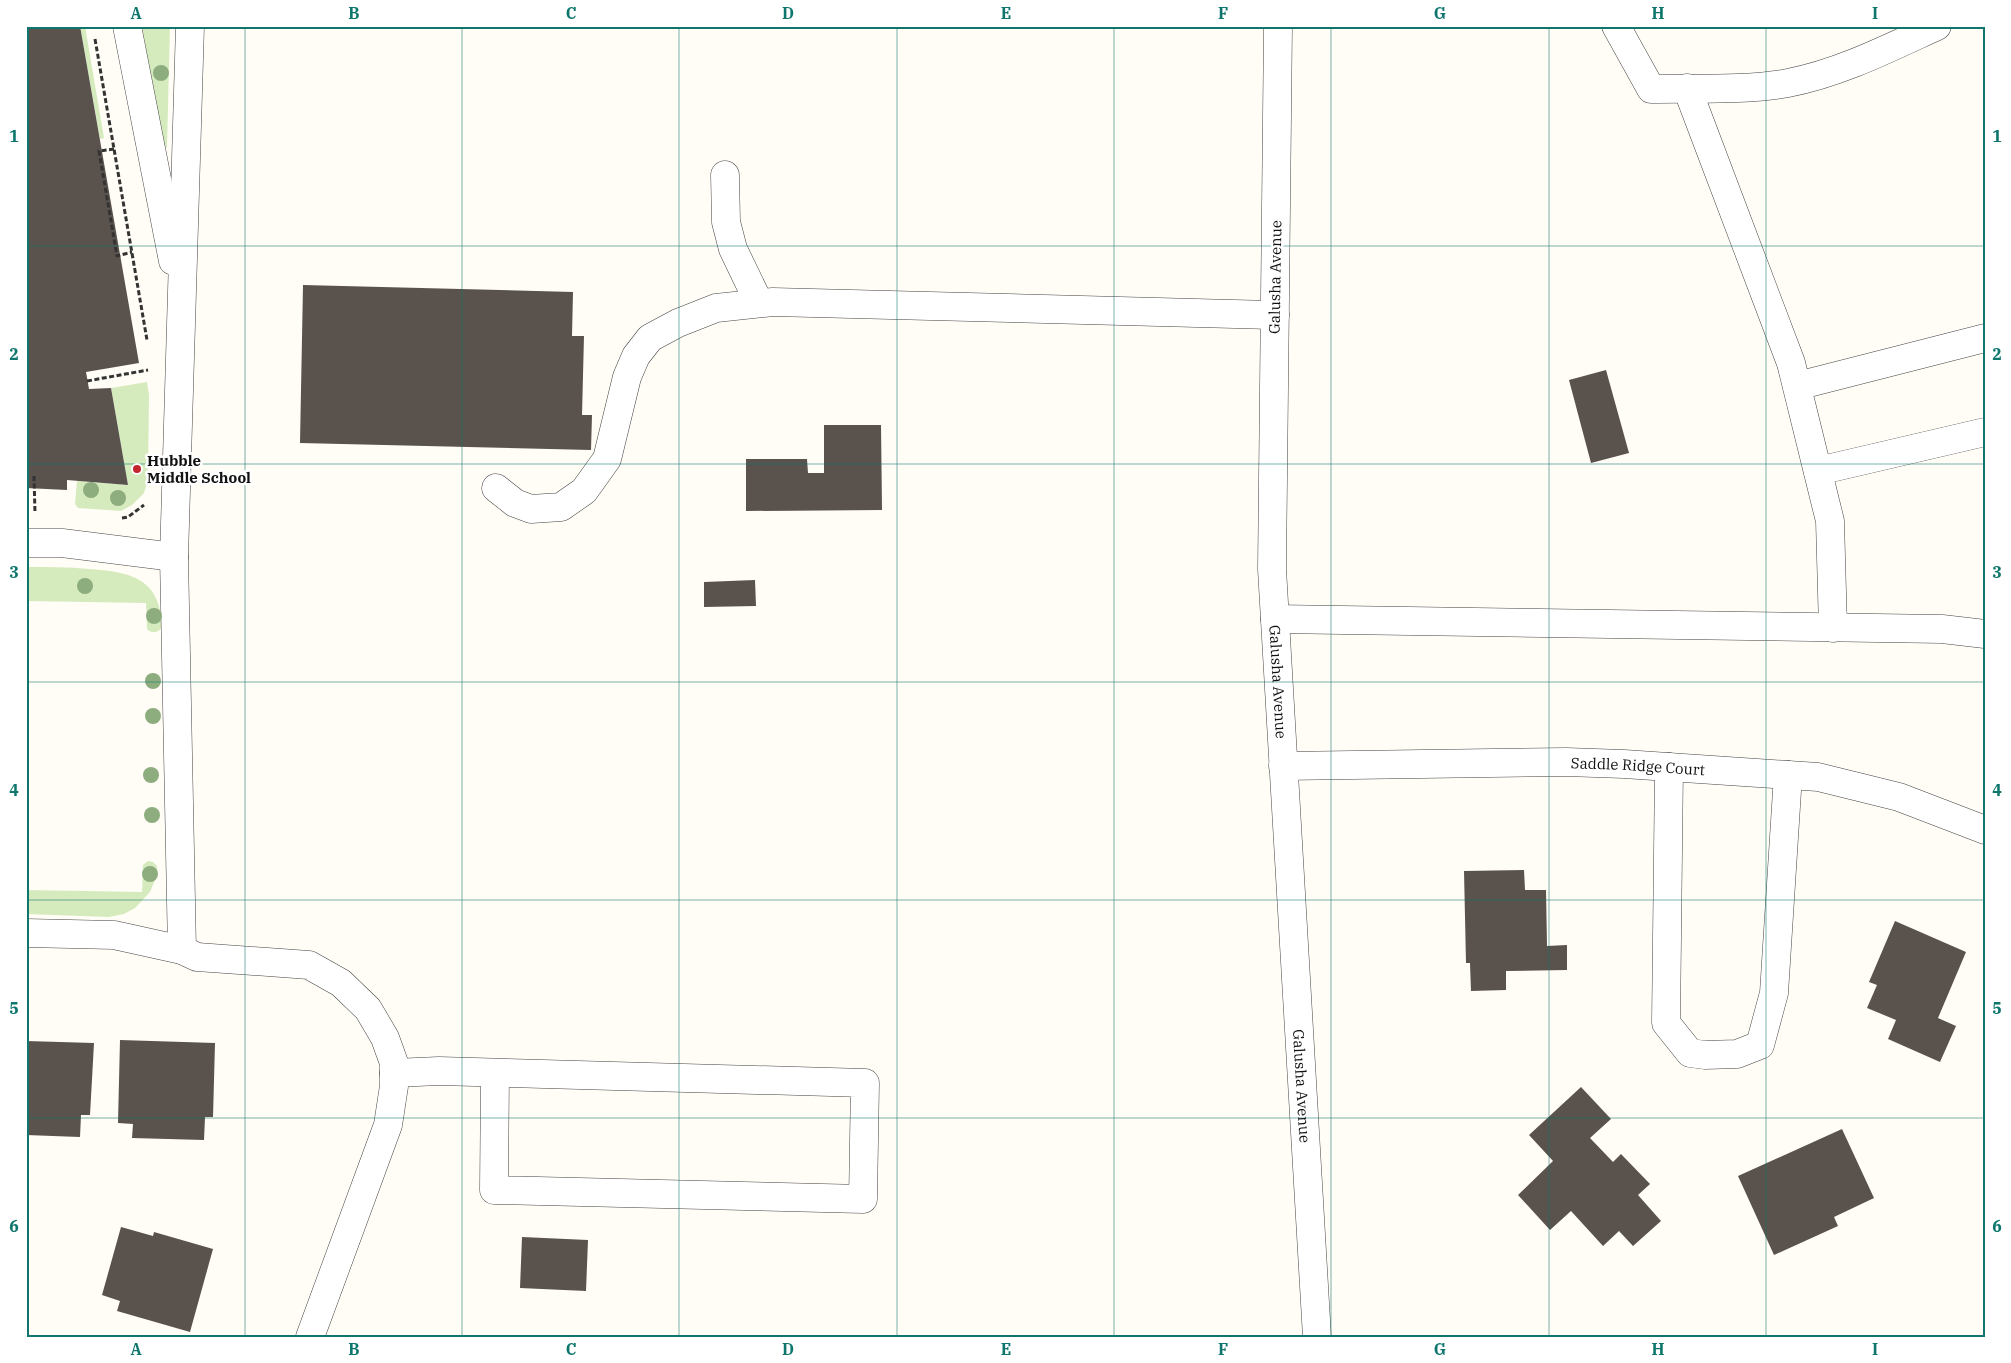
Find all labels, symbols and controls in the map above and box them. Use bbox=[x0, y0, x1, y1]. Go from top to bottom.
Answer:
text: A bbox=[130, 3, 142, 23]
text: B bbox=[348, 3, 360, 23]
text: C bbox=[566, 3, 576, 23]
text: D bbox=[782, 3, 794, 23]
text: E bbox=[1001, 3, 1011, 23]
text: F bbox=[1218, 3, 1228, 23]
text: G bbox=[1434, 3, 1446, 23]
text: H bbox=[1652, 3, 1665, 23]
text: I bbox=[1872, 3, 1878, 23]
text: 1 bbox=[9, 126, 19, 146]
text: 1 bbox=[1992, 126, 2002, 146]
street label: Galusha Avenue bbox=[1265, 220, 1285, 334]
text: 2 bbox=[9, 344, 19, 364]
text: 2 bbox=[1992, 344, 2002, 364]
place label: Hubble Middle School bbox=[147, 451, 251, 487]
marker: Hubble Middle School bbox=[131, 463, 143, 475]
text: 3 bbox=[9, 562, 19, 582]
text: 3 bbox=[1992, 562, 2002, 582]
street label: Galusha Avenue bbox=[1266, 624, 1291, 739]
street label: Saddle Ridge Court bbox=[1570, 753, 1706, 779]
text: 4 bbox=[9, 780, 19, 800]
text: 4 bbox=[1992, 780, 2002, 800]
text: 5 bbox=[9, 998, 19, 1018]
text: 5 bbox=[1992, 998, 2002, 1018]
street label: Galusha Avenue bbox=[1289, 1029, 1315, 1144]
text: 6 bbox=[9, 1216, 19, 1236]
text: 6 bbox=[1992, 1216, 2002, 1236]
text: A bbox=[130, 1339, 142, 1359]
text: B bbox=[348, 1339, 360, 1359]
text: C bbox=[566, 1339, 576, 1359]
text: D bbox=[782, 1339, 794, 1359]
text: E bbox=[1001, 1339, 1011, 1359]
text: F bbox=[1218, 1339, 1228, 1359]
text: G bbox=[1434, 1339, 1446, 1359]
text: H bbox=[1652, 1339, 1665, 1359]
text: I bbox=[1872, 1339, 1878, 1359]

